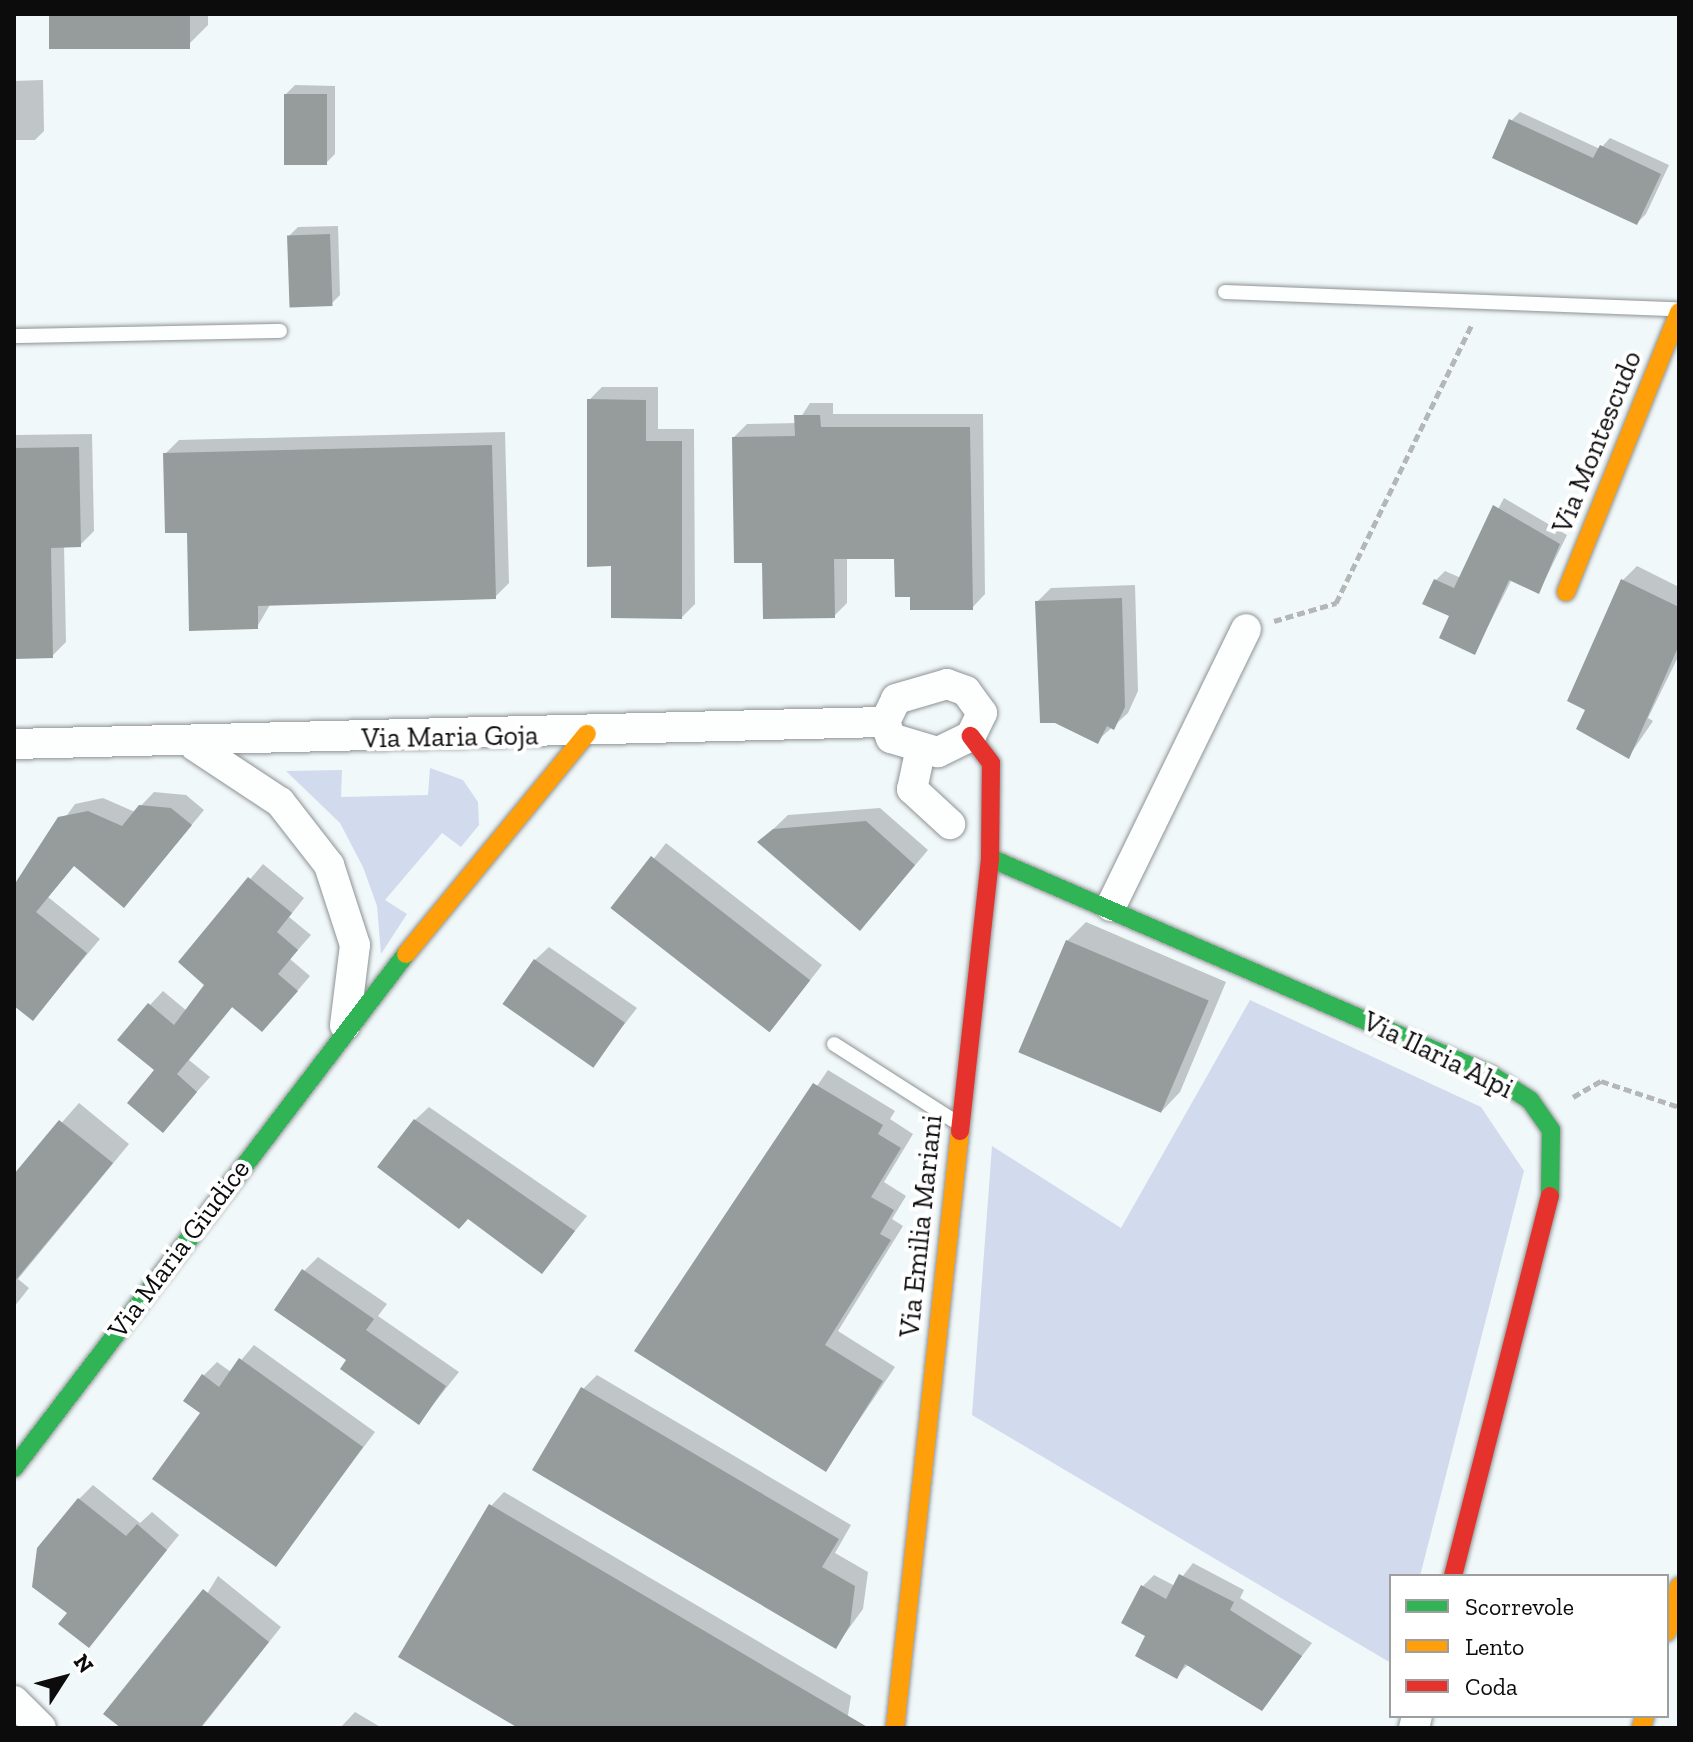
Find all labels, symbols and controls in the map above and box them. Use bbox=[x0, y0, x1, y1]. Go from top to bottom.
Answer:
street label: Via Montescudo bbox=[1545, 346, 1649, 538]
street label: Via Maria Goja bbox=[361, 719, 539, 755]
street label: Via Ilaria Alpi bbox=[1357, 1004, 1519, 1106]
street label: Via Emilia Mariani bbox=[893, 1113, 949, 1339]
street label: Via Maria Giudice bbox=[101, 1153, 257, 1345]
legend bbox=[1389, 1574, 1669, 1718]
text: Scorrevole bbox=[1465, 1592, 1574, 1621]
text: Lento bbox=[1465, 1632, 1524, 1661]
north arrow bbox=[24, 1638, 104, 1718]
text: N bbox=[68, 1649, 100, 1678]
text: Coda bbox=[1465, 1672, 1518, 1701]

